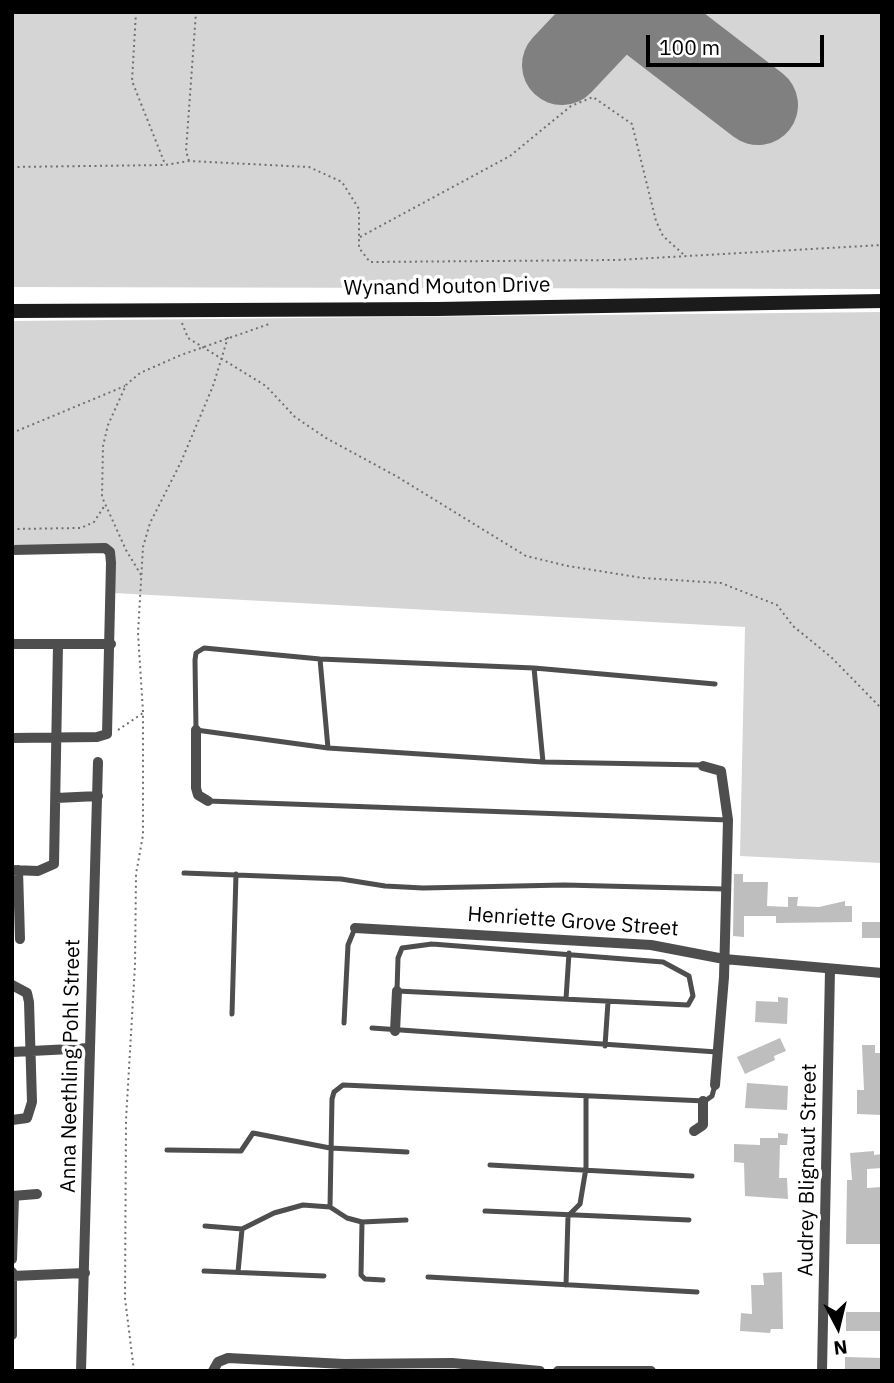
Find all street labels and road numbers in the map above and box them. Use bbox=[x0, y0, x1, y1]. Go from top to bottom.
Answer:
street label: Wynand Mouton Drive bbox=[343, 273, 551, 301]
street label: Henriette Grove Street bbox=[466, 902, 680, 942]
street label: Anna Neethling Pohl Street bbox=[56, 939, 86, 1193]
street label: Audrey Blignaut Street bbox=[794, 1063, 822, 1277]

